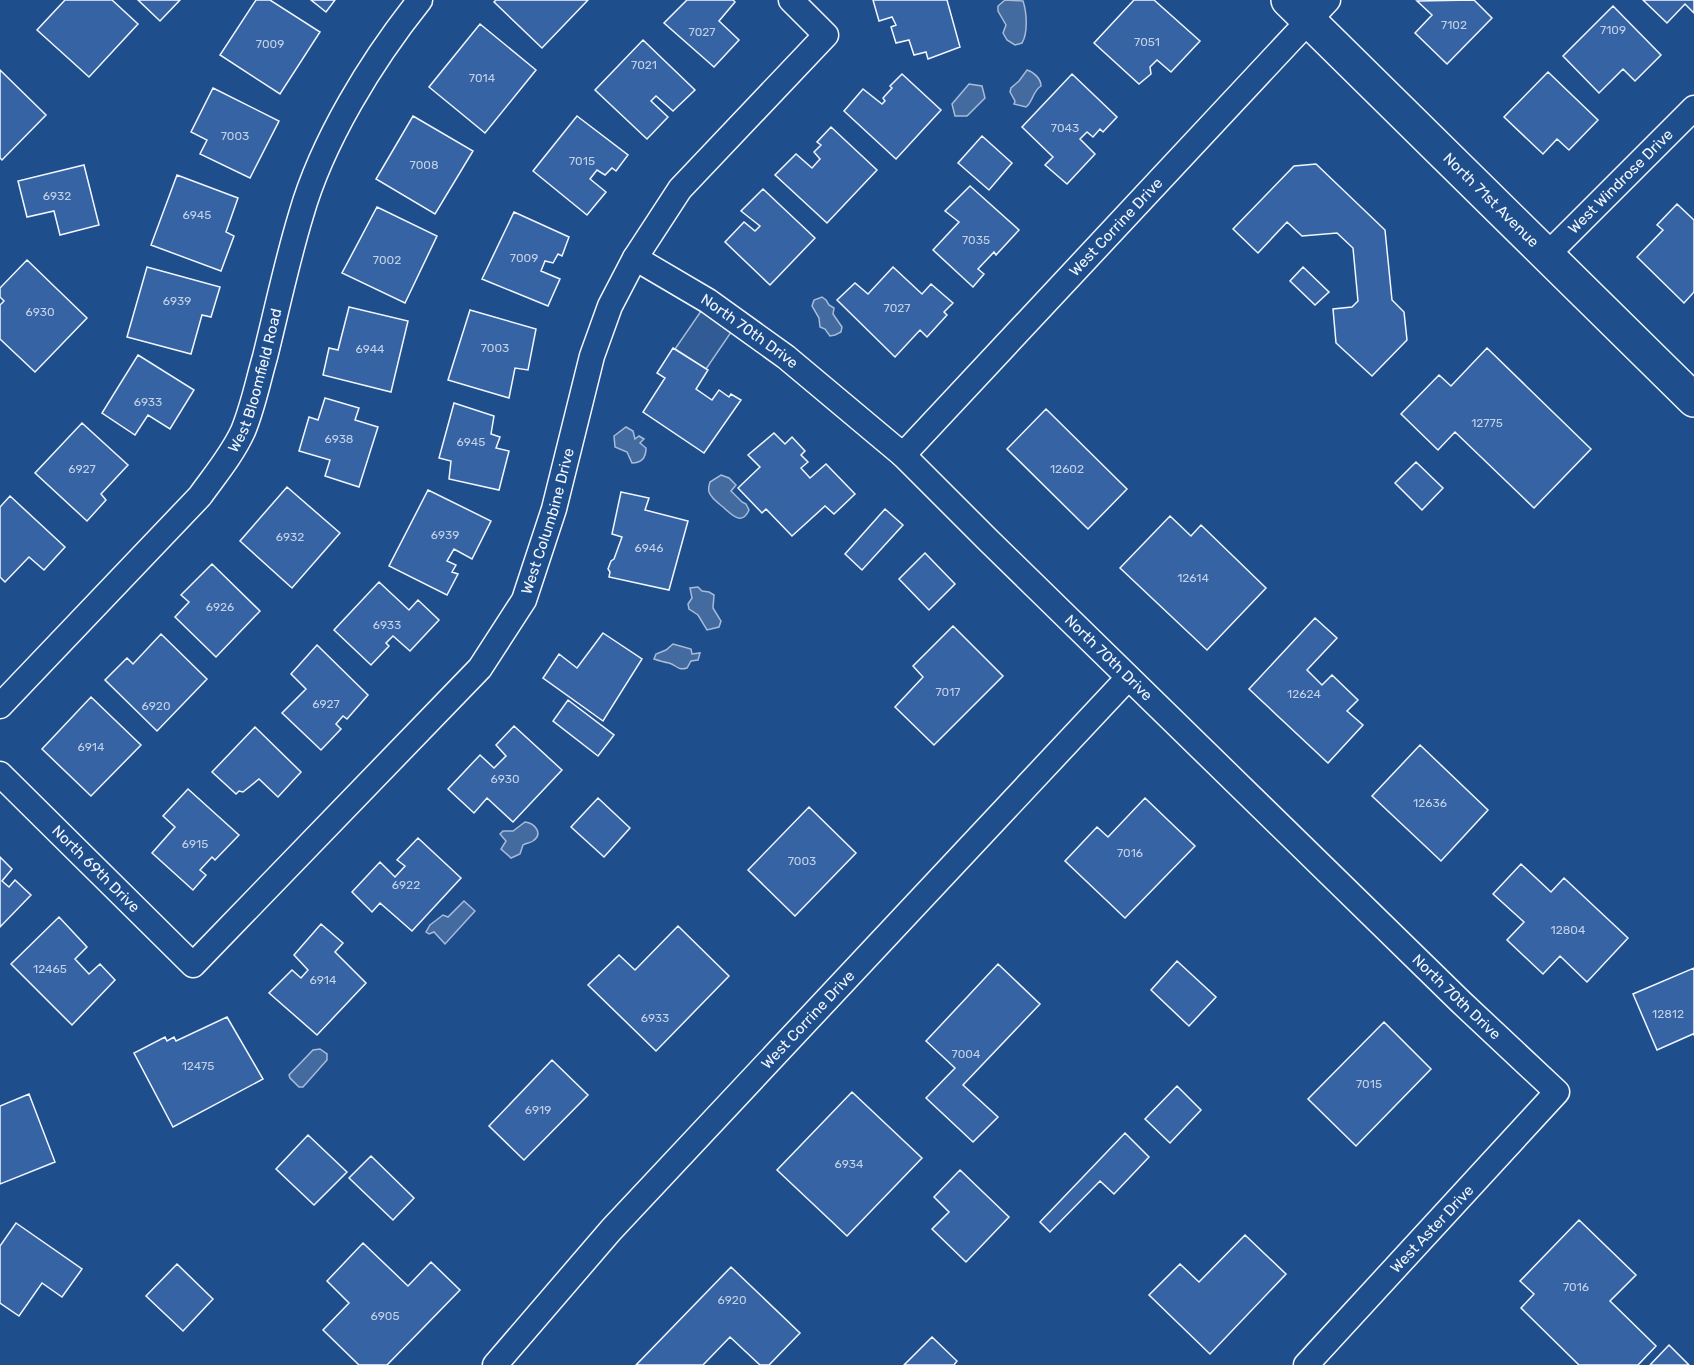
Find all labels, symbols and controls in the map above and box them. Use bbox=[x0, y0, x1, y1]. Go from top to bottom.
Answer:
house number: 7102 bbox=[1441, 18, 1467, 32]
house number: 7109 bbox=[1600, 23, 1626, 37]
house number: 7027 bbox=[689, 25, 715, 39]
house number: 7051 bbox=[1134, 35, 1160, 49]
house number: 7009 bbox=[256, 37, 284, 51]
house number: 7021 bbox=[631, 58, 657, 72]
house number: 7014 bbox=[469, 71, 496, 85]
house number: 7043 bbox=[1051, 121, 1079, 135]
street label: West Windrose Drive bbox=[1564, 125, 1677, 238]
house number: 7003 bbox=[221, 129, 249, 143]
street label: North 71st Avenue bbox=[1439, 149, 1543, 251]
house number: 7015 bbox=[569, 154, 595, 168]
house number: 7008 bbox=[409, 158, 439, 172]
street label: West Corrine Drive bbox=[1066, 174, 1166, 280]
house number: 6932 bbox=[43, 189, 71, 203]
house number: 6945 bbox=[183, 208, 211, 222]
house number: 7035 bbox=[962, 233, 990, 247]
house number: 7009 bbox=[510, 251, 538, 265]
house number: 7002 bbox=[373, 253, 401, 267]
street label: North 70th Drive bbox=[698, 290, 802, 372]
house number: 6939 bbox=[163, 294, 191, 308]
house number: 7027 bbox=[884, 301, 910, 315]
house number: 6930 bbox=[26, 305, 55, 319]
street label: West Bloomfield Road bbox=[224, 307, 285, 456]
house number: 7003 bbox=[481, 341, 509, 355]
house number: 6944 bbox=[355, 342, 385, 356]
house number: 6933 bbox=[134, 395, 162, 409]
house number: 12775 bbox=[1471, 416, 1503, 430]
house number: 6938 bbox=[324, 432, 354, 446]
house number: 6945 bbox=[457, 435, 485, 449]
street label: West Columbine Drive bbox=[517, 446, 578, 597]
house number: 6927 bbox=[68, 462, 96, 476]
house number: 12602 bbox=[1050, 462, 1084, 476]
house number: 6939 bbox=[431, 528, 459, 542]
house number: 6932 bbox=[276, 530, 304, 544]
house number: 6946 bbox=[635, 541, 663, 555]
house number: 12614 bbox=[1177, 571, 1209, 585]
house number: 6926 bbox=[206, 600, 234, 614]
street label: North 70th Drive bbox=[1061, 611, 1156, 705]
house number: 6933 bbox=[373, 618, 401, 632]
house number: 7017 bbox=[935, 685, 961, 699]
house number: 12624 bbox=[1287, 687, 1321, 701]
house number: 6927 bbox=[312, 697, 340, 711]
house number: 6920 bbox=[141, 699, 171, 713]
house number: 6914 bbox=[78, 740, 105, 754]
house number: 6930 bbox=[491, 772, 520, 786]
house number: 12636 bbox=[1413, 796, 1447, 810]
street label: North 69th Drive bbox=[48, 822, 144, 916]
house number: 6915 bbox=[182, 837, 208, 851]
house number: 7016 bbox=[1117, 846, 1143, 860]
house number: 7003 bbox=[788, 854, 816, 868]
house number: 6922 bbox=[392, 878, 420, 892]
house number: 12804 bbox=[1551, 923, 1586, 937]
street label: North 70th Drive bbox=[1409, 950, 1504, 1043]
house number: 12465 bbox=[33, 962, 67, 976]
street label: West Corrine Drive bbox=[757, 967, 858, 1073]
house number: 6914 bbox=[310, 973, 337, 987]
house number: 12812 bbox=[1652, 1007, 1684, 1021]
house number: 6933 bbox=[641, 1011, 669, 1025]
house number: 7004 bbox=[952, 1047, 981, 1061]
house number: 12475 bbox=[182, 1059, 214, 1073]
house number: 7015 bbox=[1356, 1077, 1382, 1091]
house number: 6919 bbox=[525, 1103, 551, 1117]
house number: 6934 bbox=[835, 1157, 864, 1171]
street label: West Aster Drive bbox=[1387, 1181, 1477, 1277]
house number: 7016 bbox=[1563, 1280, 1589, 1294]
house number: 6920 bbox=[717, 1293, 747, 1307]
house number: 6905 bbox=[370, 1309, 400, 1323]

